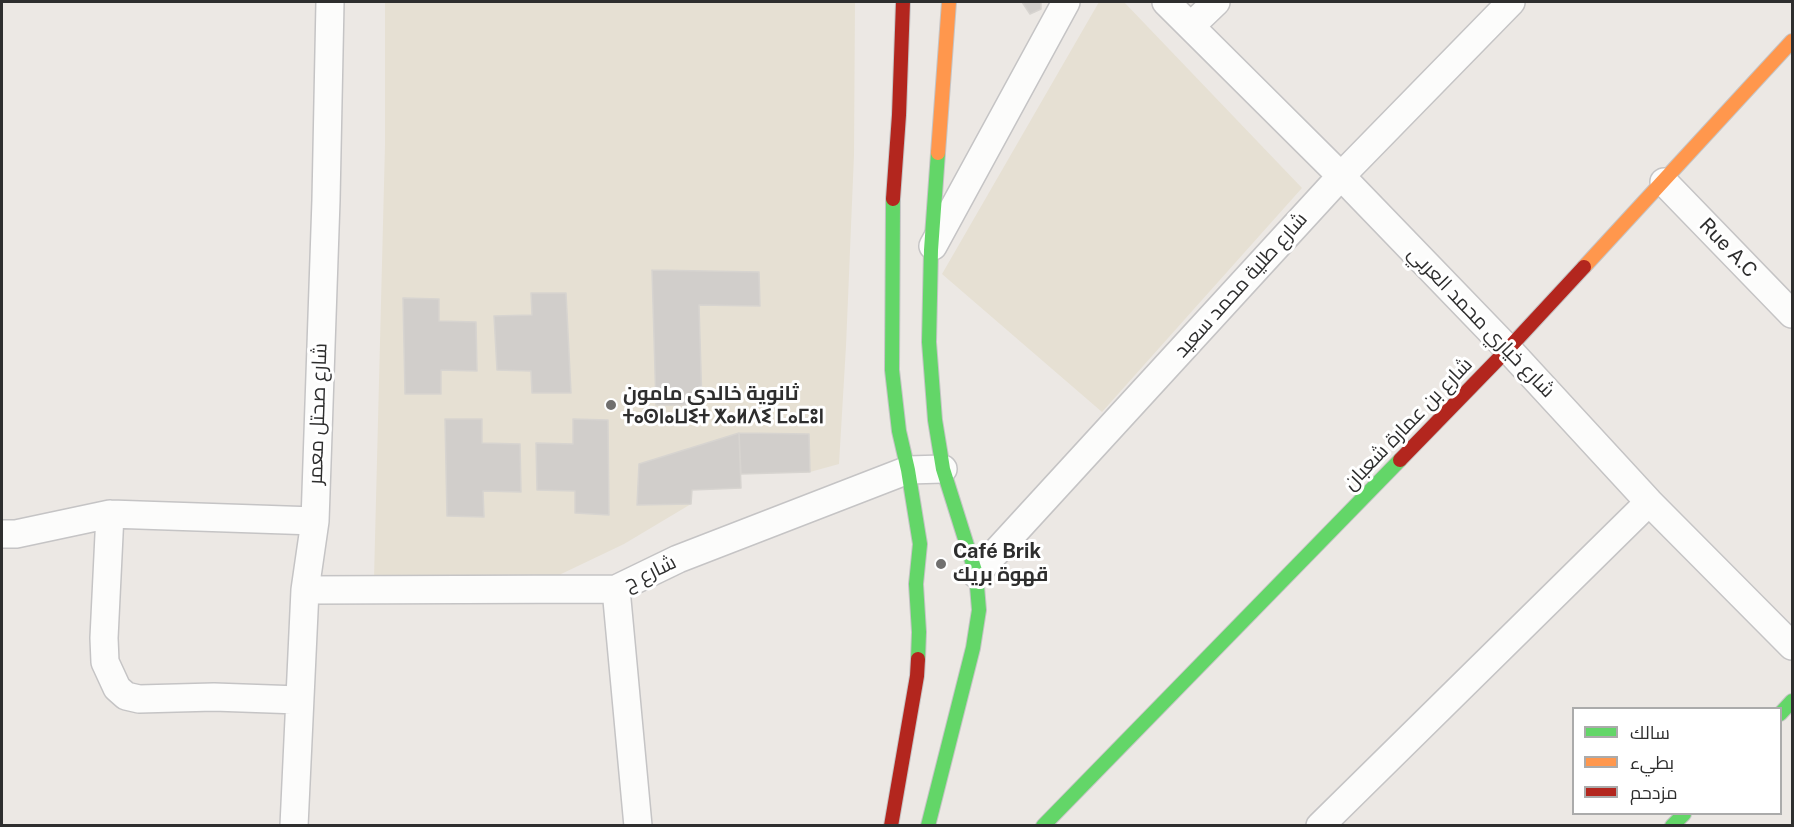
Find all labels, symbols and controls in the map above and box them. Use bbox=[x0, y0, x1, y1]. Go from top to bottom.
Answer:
street label: شارع طلية محمد سعيد bbox=[1170, 208, 1312, 362]
street label: Rue A.C bbox=[1694, 213, 1762, 283]
street label: شارع خياري محمد العربي bbox=[1403, 241, 1559, 403]
street label: شارع صحتل معمر bbox=[304, 343, 332, 485]
street label: شارع بن عمارة شعبان bbox=[1339, 353, 1477, 495]
place label: ثانوية خالدي مامون ⵜⴰⵙⵏⴰⵡⵉⵜ ⵅⴰⵍⴷⵉ ⵎⴰⵎⵓⵏ bbox=[623, 382, 824, 429]
marker: ثانوية خالدي مامون ⵜⴰⵙⵏⴰⵡⵉⵜ ⵅⴰⵍⴷⵉ ⵎⴰⵎⵓⵏ bbox=[604, 398, 618, 412]
place label: Café Brik قهوة بريك bbox=[953, 540, 1048, 587]
street label: شارع ح bbox=[620, 550, 680, 596]
marker: Café Brik قهوة بريك bbox=[934, 557, 948, 571]
legend bbox=[1572, 707, 1782, 815]
text: سالك bbox=[1630, 722, 1670, 743]
text: بطيء bbox=[1630, 752, 1674, 773]
text: مزدحم bbox=[1630, 782, 1678, 803]

